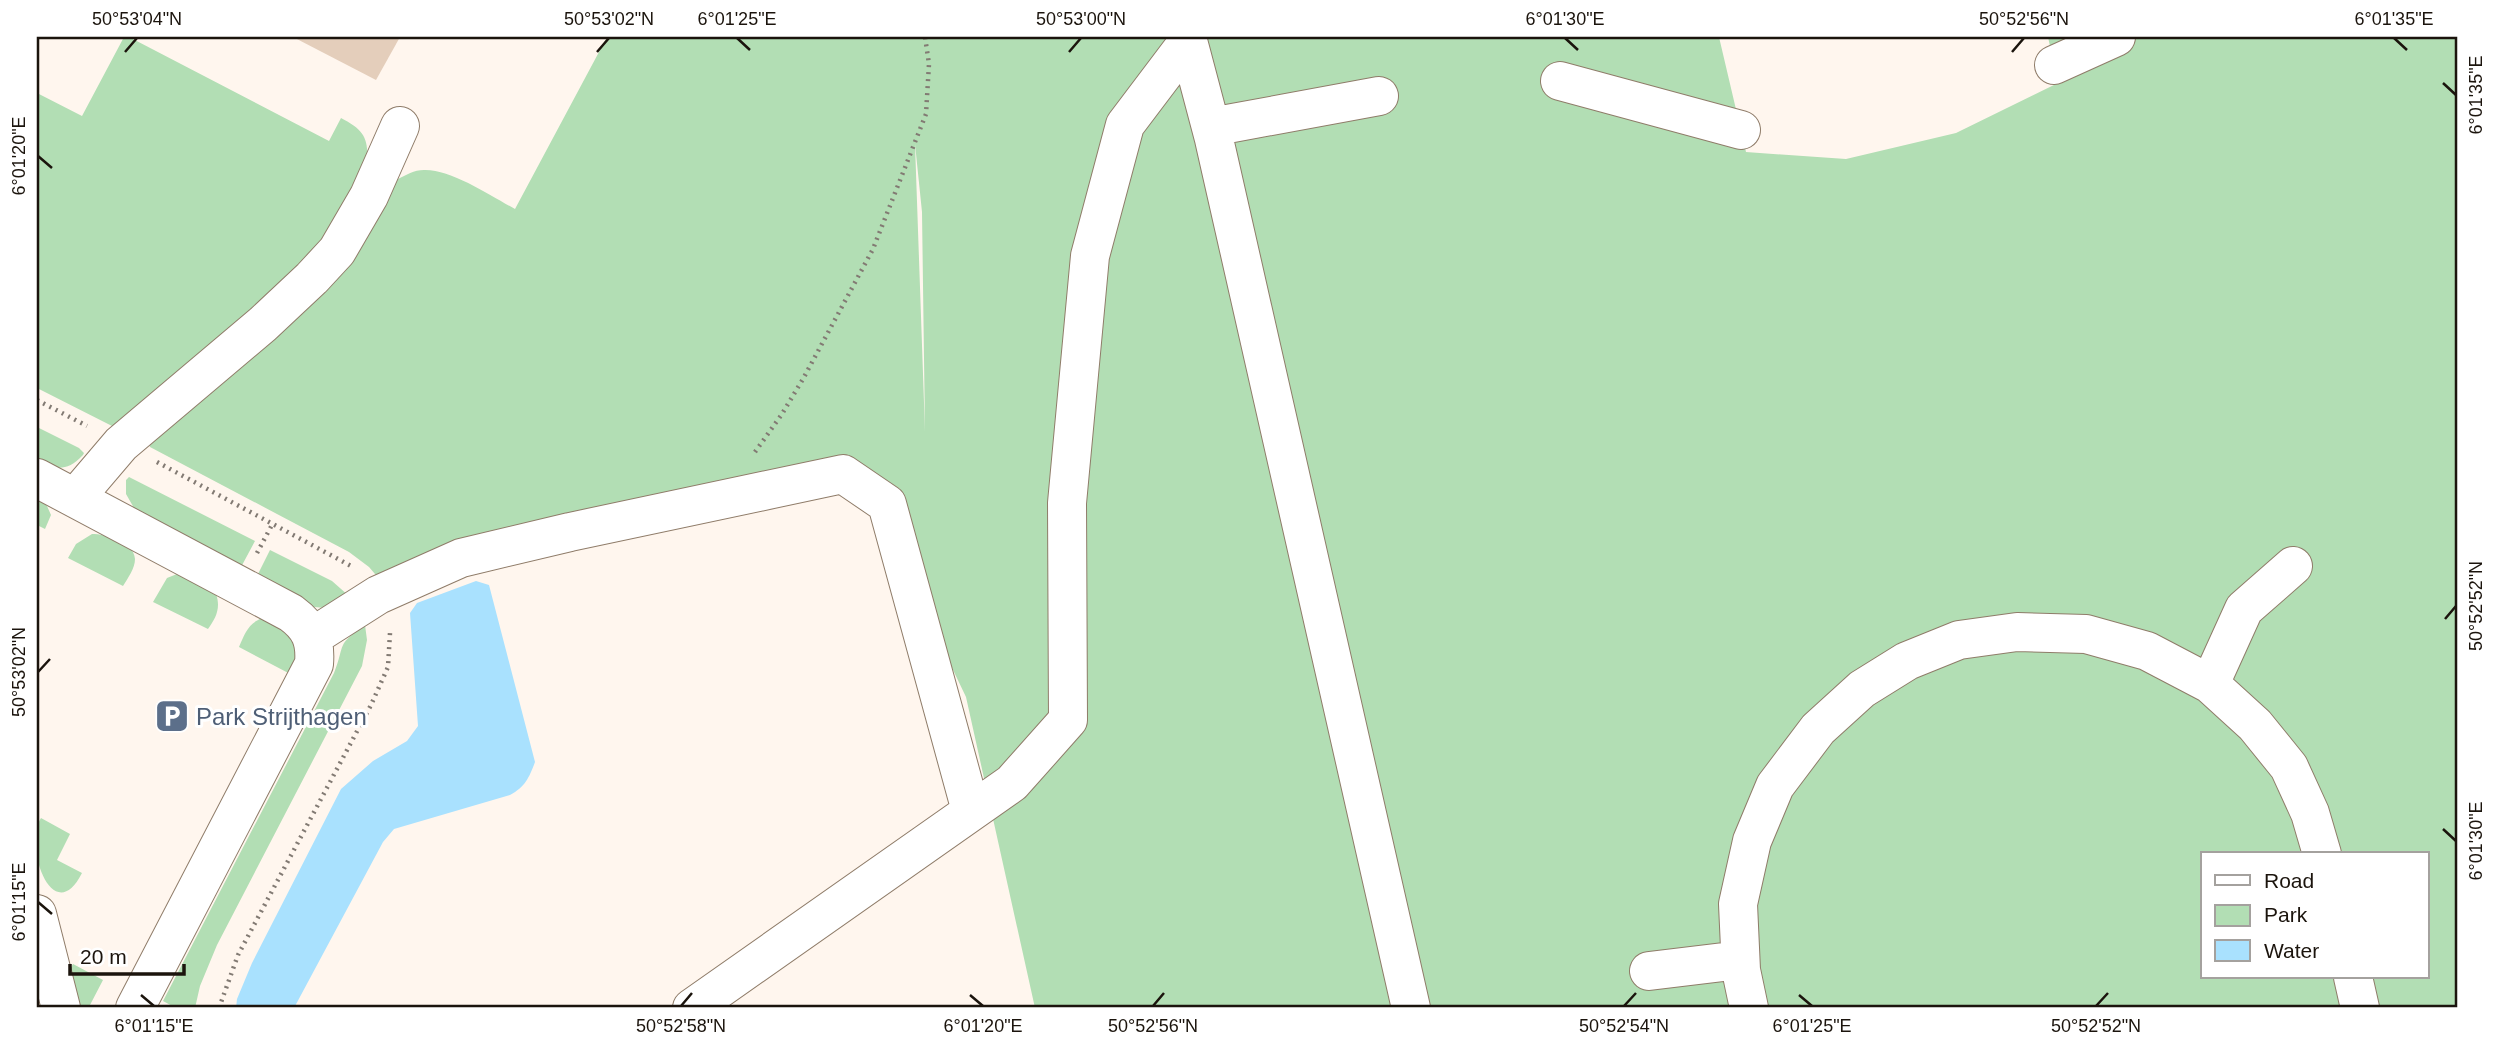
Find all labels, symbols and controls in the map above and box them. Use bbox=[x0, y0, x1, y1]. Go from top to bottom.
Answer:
text: 50°53'04"N bbox=[92, 9, 182, 29]
text: 50°53'02"N bbox=[564, 9, 654, 29]
text: 6°01'25"E bbox=[697, 9, 777, 29]
text: 50°53'00"N bbox=[1036, 9, 1126, 29]
text: 6°01'30"E bbox=[1525, 9, 1605, 29]
text: 50°52'56"N bbox=[1979, 9, 2069, 29]
text: 6°01'35"E bbox=[2354, 9, 2434, 29]
text: 6°01'35"E bbox=[2466, 55, 2486, 135]
text: 6°01'20"E bbox=[9, 116, 29, 196]
text: 50°52'52"N bbox=[2466, 561, 2486, 651]
text: 50°53'02"N bbox=[9, 627, 29, 717]
parking icon: Park Strijthagen bbox=[153, 697, 191, 735]
place label: Park Strijthagen bbox=[196, 703, 367, 730]
text: 6°01'30"E bbox=[2466, 801, 2486, 881]
legend bbox=[2201, 852, 2428, 978]
text: 6°01'15"E bbox=[9, 862, 29, 942]
text: Road bbox=[2264, 869, 2314, 892]
text: Park bbox=[2264, 903, 2308, 926]
scale bar bbox=[70, 933, 184, 977]
text: Water bbox=[2264, 939, 2319, 962]
text: 20 m bbox=[80, 945, 127, 968]
text: 6°01'15"E bbox=[114, 1016, 194, 1036]
text: 50°52'58"N bbox=[636, 1016, 726, 1036]
text: 6°01'20"E bbox=[943, 1016, 1023, 1036]
text: 50°52'56"N bbox=[1108, 1016, 1198, 1036]
text: 50°52'54"N bbox=[1579, 1016, 1669, 1036]
text: 6°01'25"E bbox=[1772, 1016, 1852, 1036]
text: 50°52'52"N bbox=[2051, 1016, 2141, 1036]

